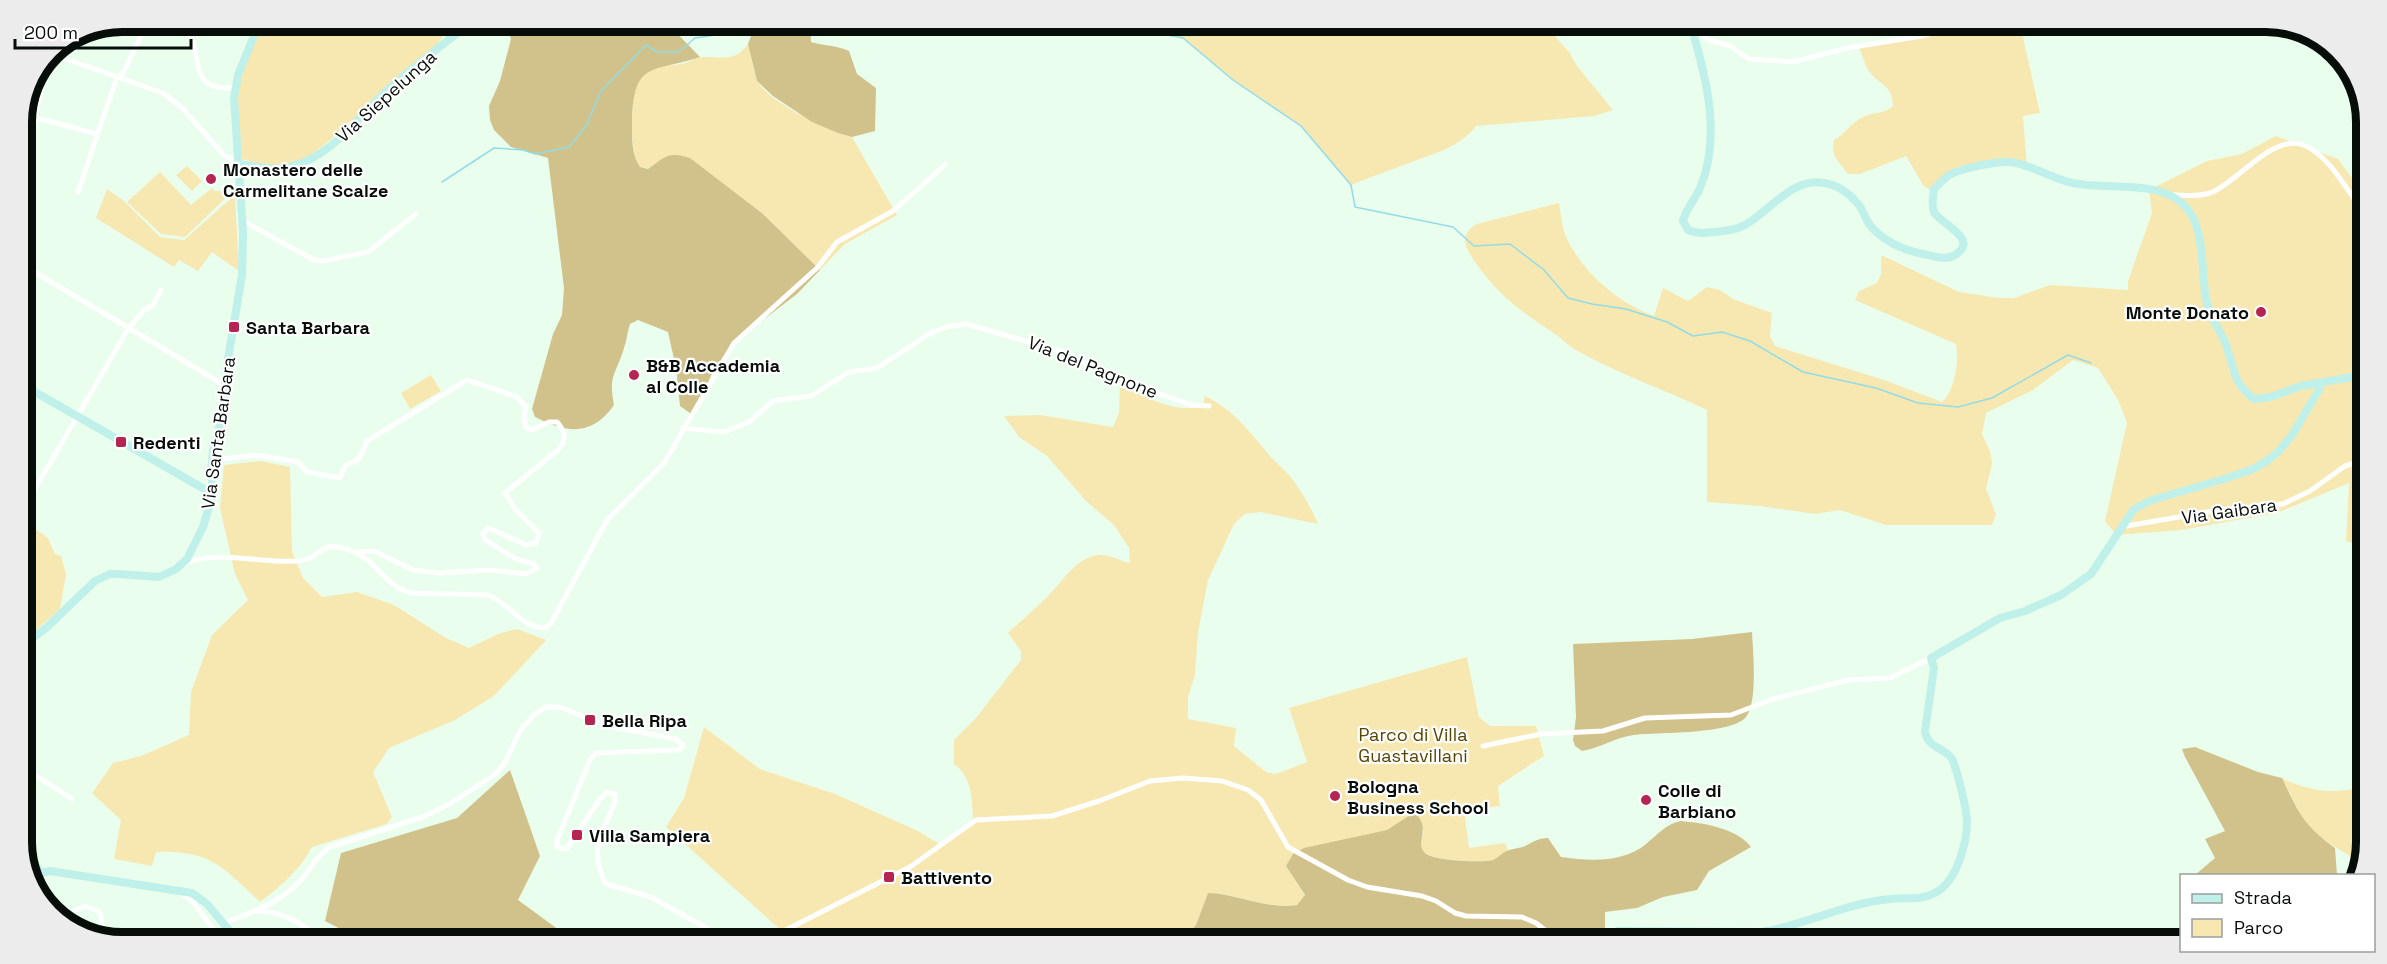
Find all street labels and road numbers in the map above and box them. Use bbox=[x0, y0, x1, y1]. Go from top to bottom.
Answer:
street label: Via Siepelunga bbox=[331, 45, 441, 147]
street label: Via del Pagnone bbox=[1025, 331, 1161, 403]
street label: Via Santa Barbara bbox=[196, 355, 240, 511]
street label: Via Gaibara bbox=[2180, 493, 2278, 529]

